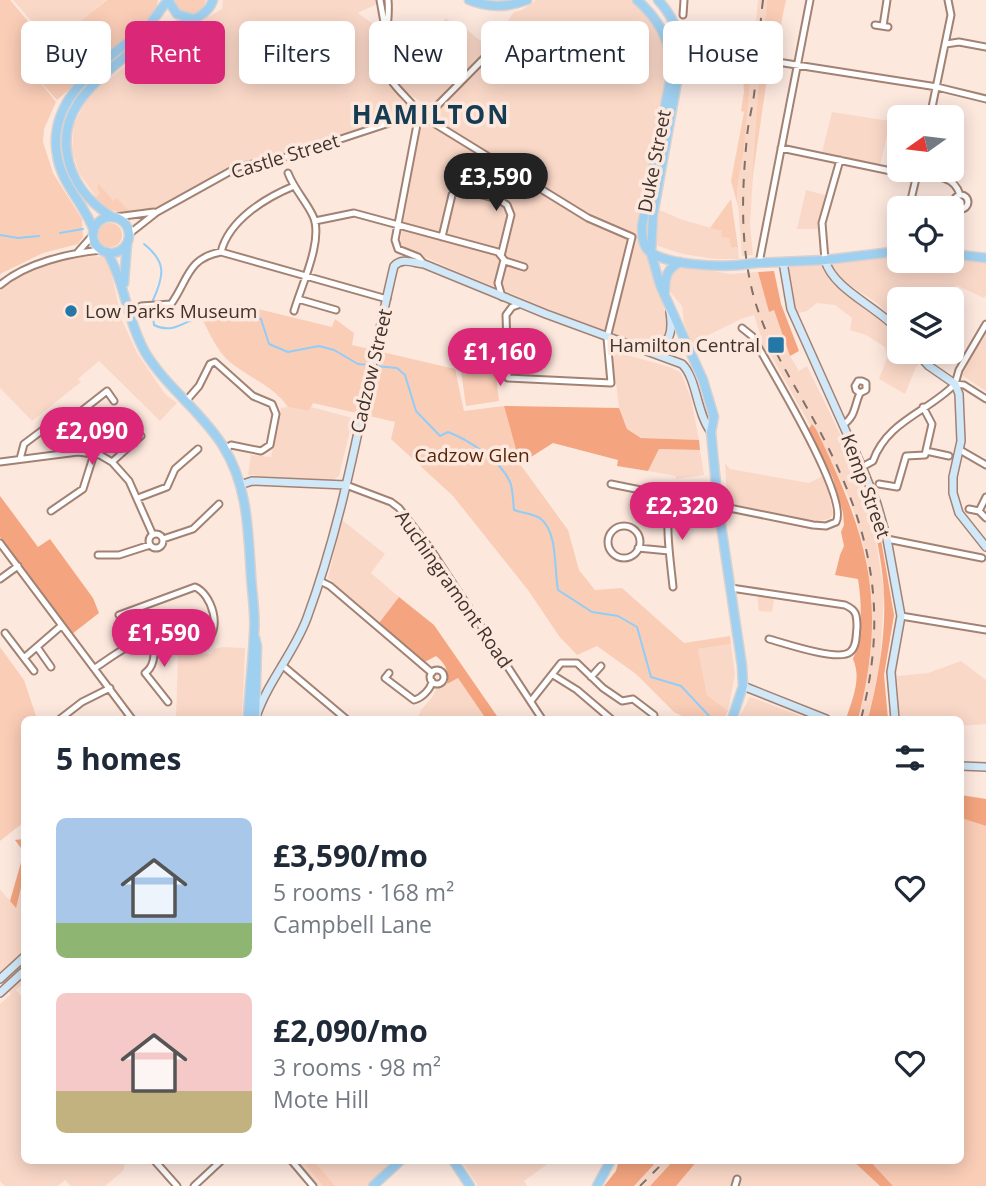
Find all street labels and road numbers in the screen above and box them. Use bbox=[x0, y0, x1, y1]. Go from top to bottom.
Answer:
street label: Duke Street bbox=[631, 107, 677, 215]
street label: Castle Street bbox=[228, 127, 342, 185]
street label: Cadzow Street bbox=[344, 306, 398, 436]
street label: Kemp Street bbox=[835, 430, 897, 542]
street label: Auchingramont Road bbox=[390, 505, 518, 673]

